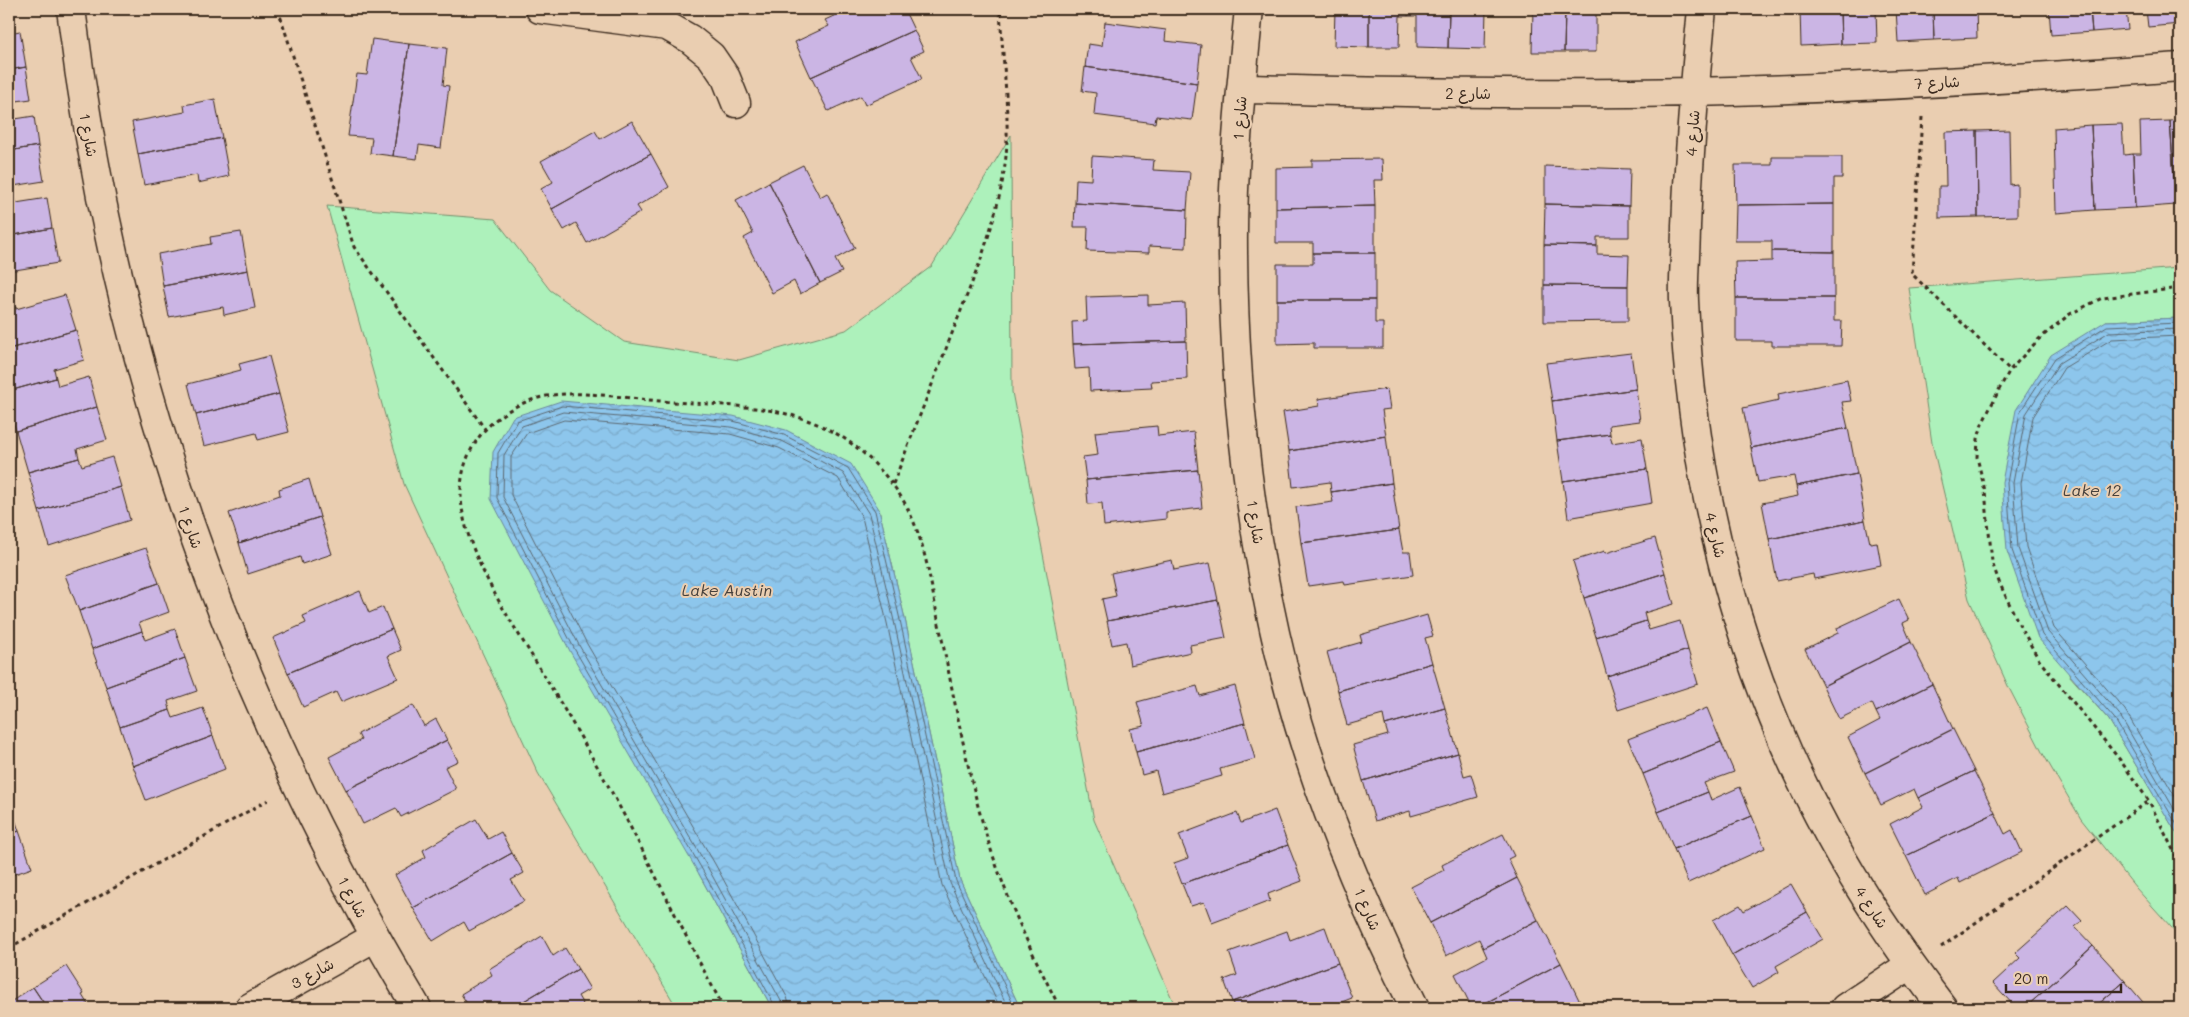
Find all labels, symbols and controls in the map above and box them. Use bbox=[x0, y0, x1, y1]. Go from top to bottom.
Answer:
street label: شارع 7 bbox=[1914, 71, 1960, 94]
street label: شارع 2 bbox=[1445, 83, 1491, 104]
street label: شارع 1 bbox=[1227, 95, 1252, 141]
street label: شارع 4 bbox=[1680, 109, 1705, 157]
street label: شارع 1 bbox=[74, 112, 103, 159]
water label: Lake 12 bbox=[2063, 479, 2121, 500]
street label: شارع 1 bbox=[1242, 499, 1269, 545]
street label: شارع 1 bbox=[173, 503, 208, 551]
street label: شارع 4 bbox=[1700, 510, 1731, 560]
water label: Lake Austin bbox=[682, 579, 772, 600]
street label: شارع 1 bbox=[333, 873, 372, 922]
street label: شارع 4 bbox=[1850, 882, 1893, 932]
street label: شارع 1 bbox=[1349, 885, 1386, 934]
street label: شارع 3 bbox=[287, 953, 337, 994]
scale bar bbox=[2006, 962, 2122, 994]
text: 20 m bbox=[2014, 968, 2048, 988]

